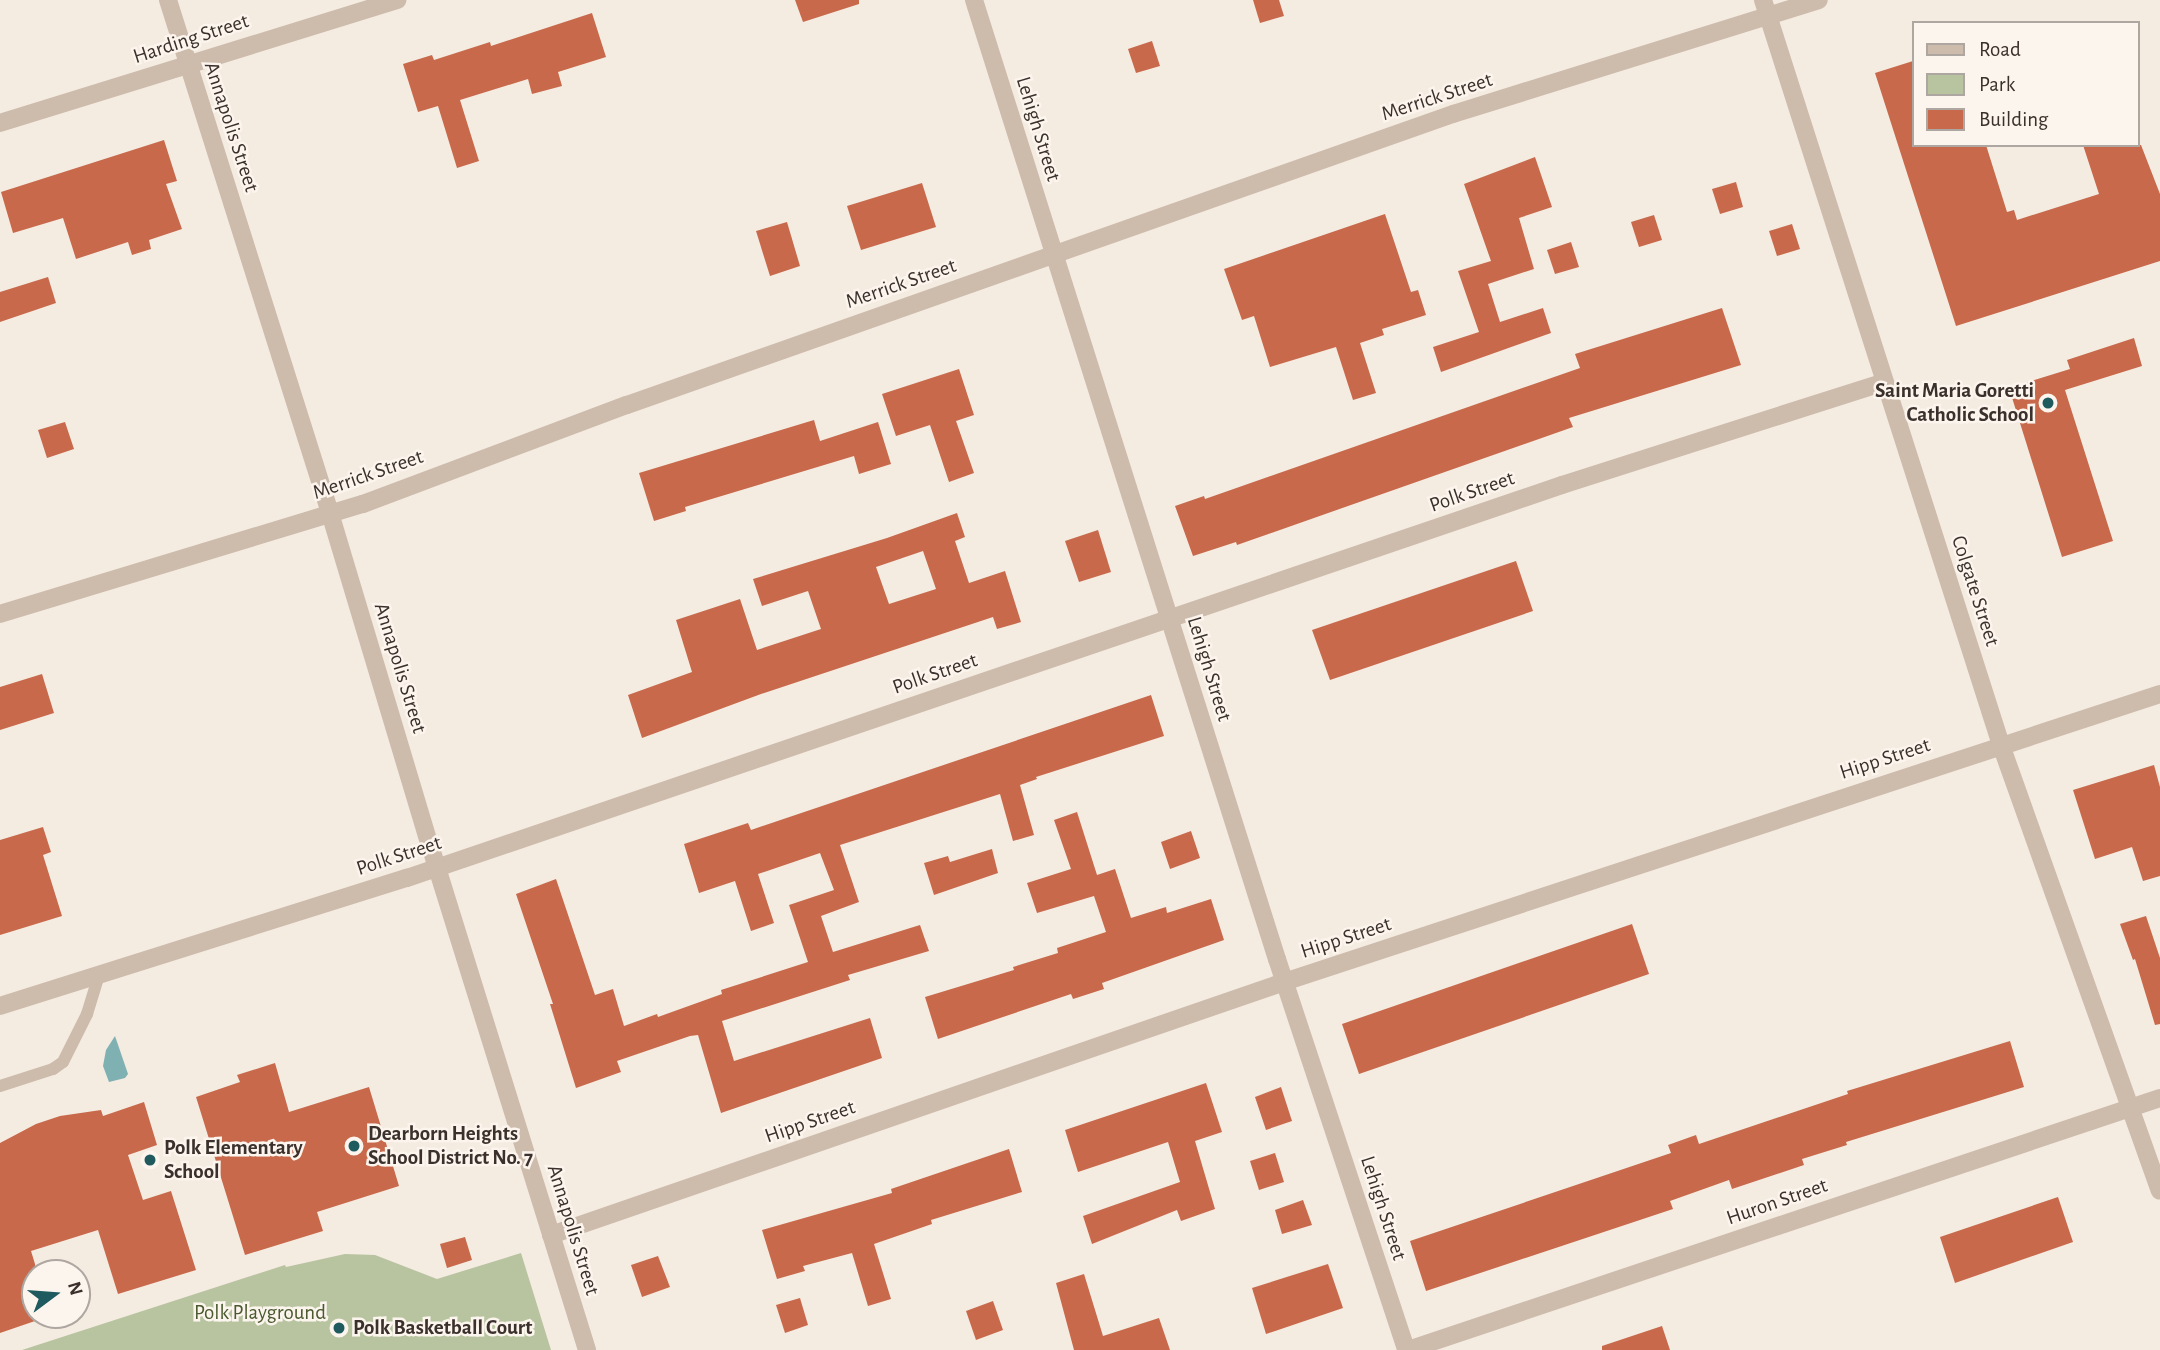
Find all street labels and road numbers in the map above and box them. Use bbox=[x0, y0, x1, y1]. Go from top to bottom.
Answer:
street label: Harding Street bbox=[130, 8, 252, 70]
street label: Annapolis Street bbox=[198, 59, 264, 195]
street label: Merrick Street bbox=[1378, 67, 1496, 127]
street label: Lehigh Street bbox=[1010, 74, 1066, 184]
street label: Merrick Street bbox=[843, 253, 959, 315]
street label: Merrick Street bbox=[310, 444, 426, 506]
street label: Polk Street bbox=[1426, 466, 1518, 518]
street label: Colgate Street bbox=[1945, 533, 2005, 649]
street label: Annapolis Street bbox=[368, 600, 432, 736]
street label: Lehigh Street bbox=[1181, 614, 1237, 724]
street label: Polk Street bbox=[889, 648, 981, 700]
street label: Hipp Street bbox=[1837, 733, 1933, 785]
street label: Polk Street bbox=[353, 830, 445, 882]
street label: Hipp Street bbox=[1298, 912, 1394, 964]
street label: Hipp Street bbox=[762, 1095, 858, 1149]
street label: Lehigh Street bbox=[1354, 1153, 1412, 1263]
street label: Annapolis Street bbox=[541, 1162, 605, 1298]
street label: Huron Street bbox=[1723, 1173, 1831, 1231]

